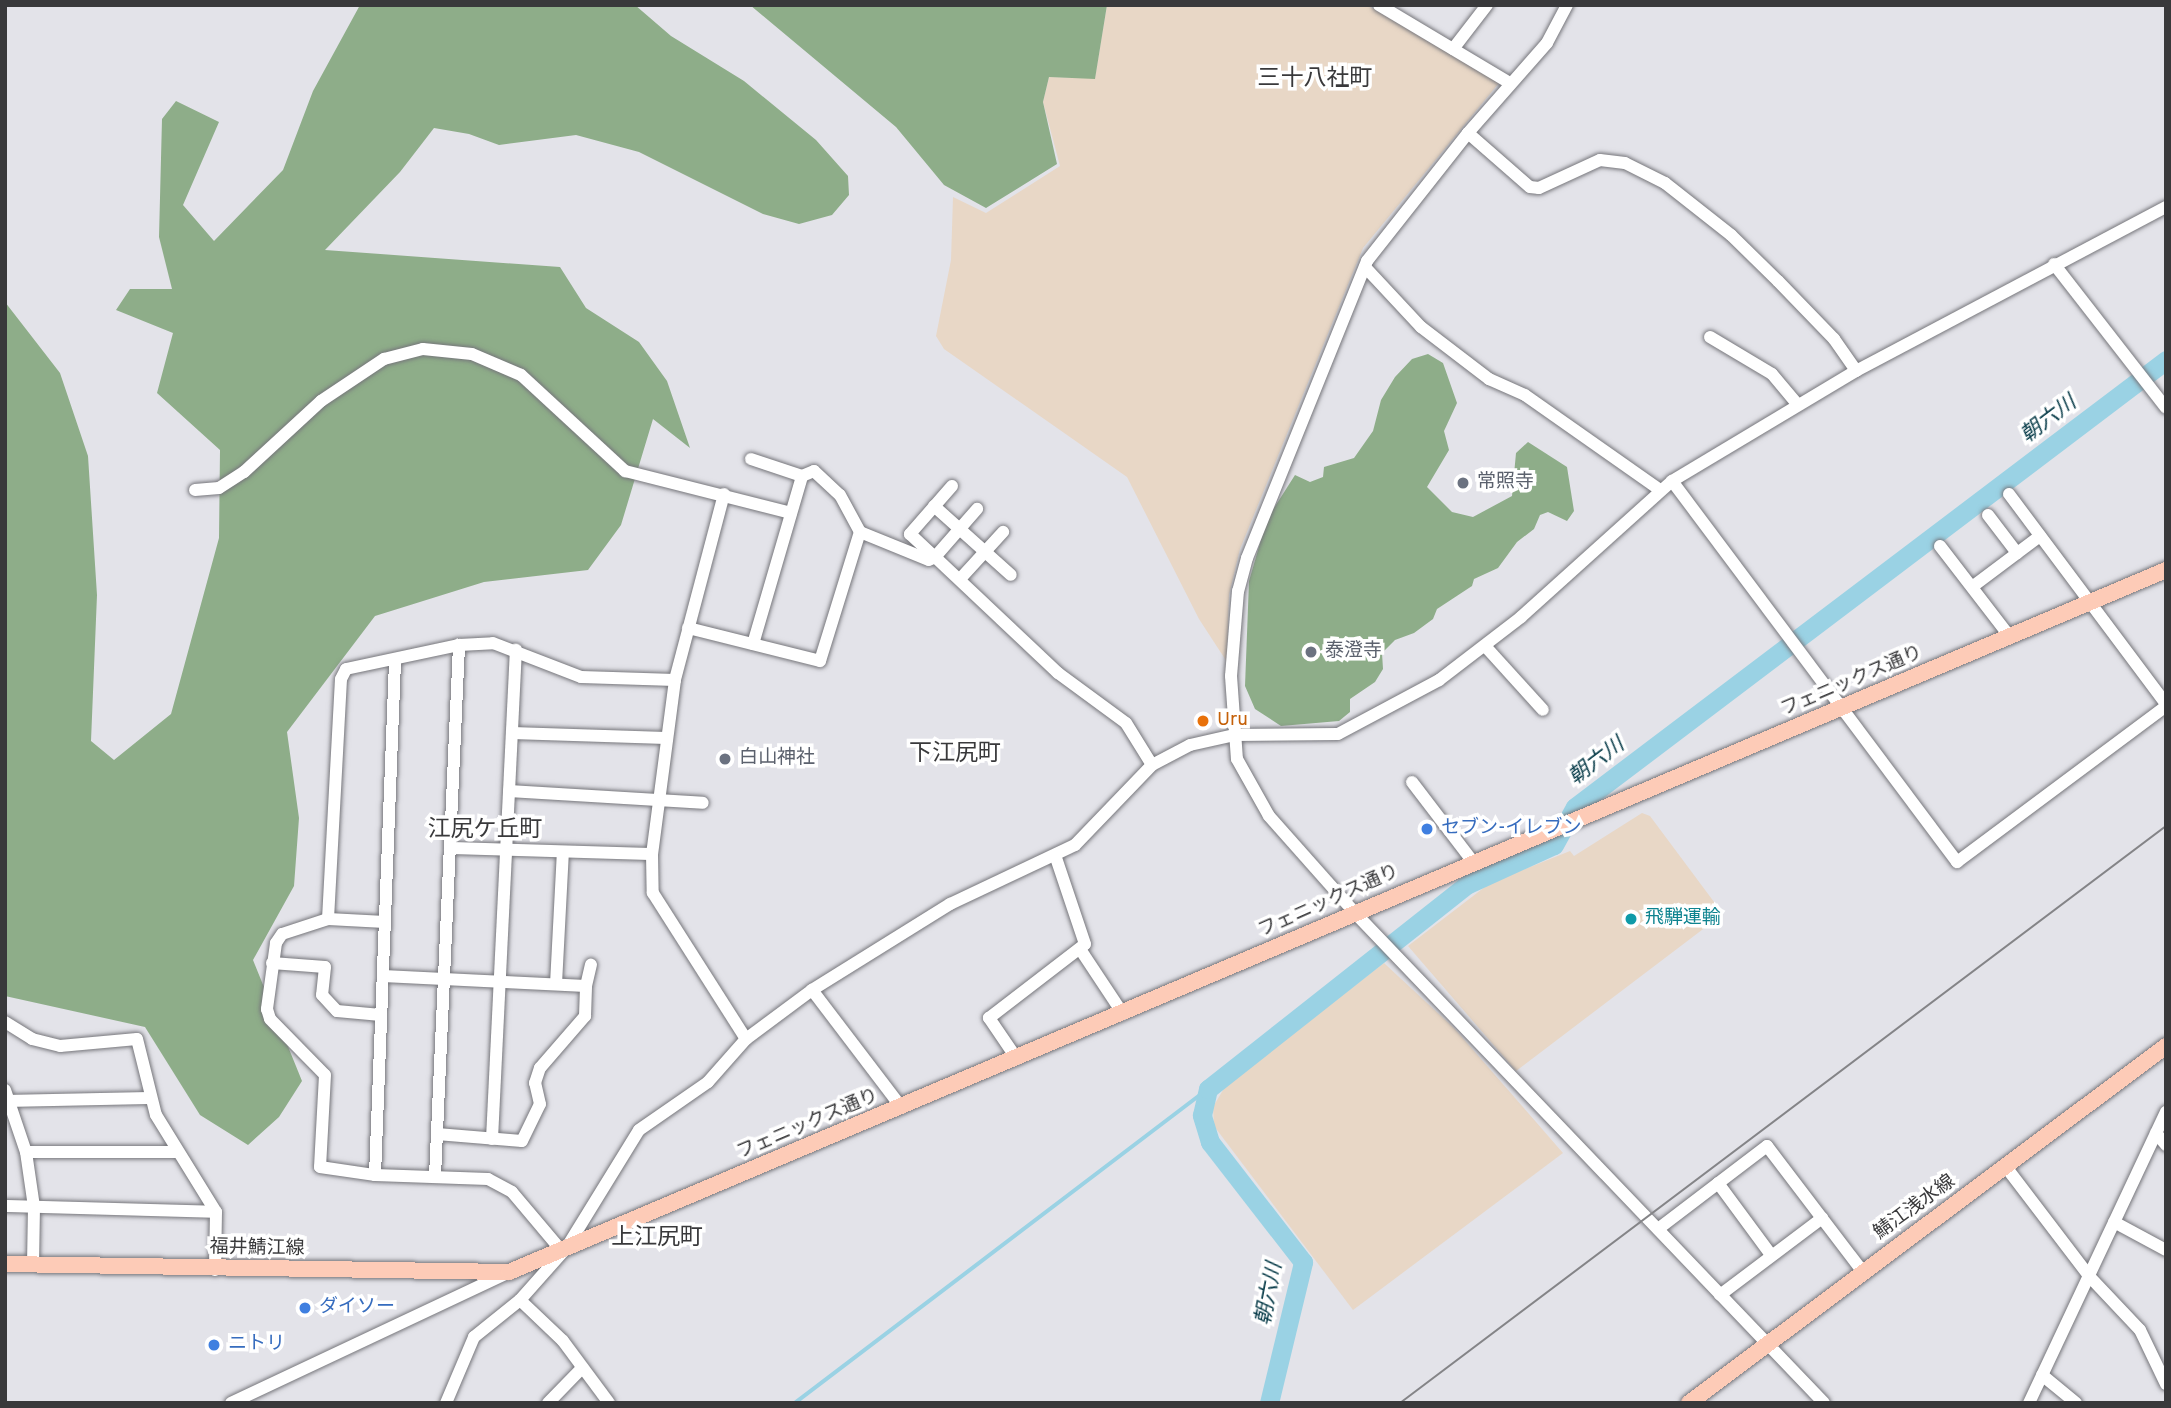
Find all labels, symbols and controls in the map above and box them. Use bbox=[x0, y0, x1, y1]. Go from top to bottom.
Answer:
district label: 三十八社町 bbox=[1258, 66, 1372, 94]
water label: 朝六川 bbox=[2016, 391, 2082, 449]
place label: 常照寺 bbox=[1477, 472, 1534, 494]
marker: 常照寺 bbox=[1455, 475, 1471, 491]
place label: 泰澄寺 bbox=[1325, 641, 1382, 663]
street label: フェニックス通り bbox=[1778, 642, 1926, 722]
marker: 泰澄寺 bbox=[1303, 644, 1319, 660]
place label: Uru bbox=[1217, 710, 1248, 732]
marker: Uru bbox=[1195, 713, 1211, 729]
water label: 朝六川 bbox=[1564, 733, 1630, 791]
district label: 下江尻町 bbox=[909, 741, 1001, 769]
place label: 白山神社 bbox=[739, 748, 815, 770]
marker: 白山神社 bbox=[717, 751, 733, 767]
district label: 江尻ケ丘町 bbox=[428, 817, 542, 845]
place label: セブン-イレブン bbox=[1441, 818, 1582, 840]
marker: セブン-イレブン bbox=[1419, 821, 1435, 837]
street label: フェニックス通り bbox=[1255, 861, 1403, 943]
place label: 飛騨運輸 bbox=[1645, 908, 1721, 930]
marker: 飛騨運輸 bbox=[1623, 911, 1639, 927]
street label: フェニックス通り bbox=[734, 1085, 882, 1165]
street label: 鯖江浅水線 bbox=[1870, 1171, 1960, 1245]
district label: 上江尻町 bbox=[611, 1225, 703, 1253]
street label: 福井鯖江線 bbox=[209, 1237, 305, 1261]
water label: 朝六川 bbox=[1252, 1261, 1288, 1327]
place label: ダイソー bbox=[319, 1297, 395, 1319]
marker: ダイソー bbox=[297, 1300, 313, 1316]
place label: ニトリ bbox=[228, 1334, 285, 1356]
marker: ニトリ bbox=[206, 1337, 222, 1353]

